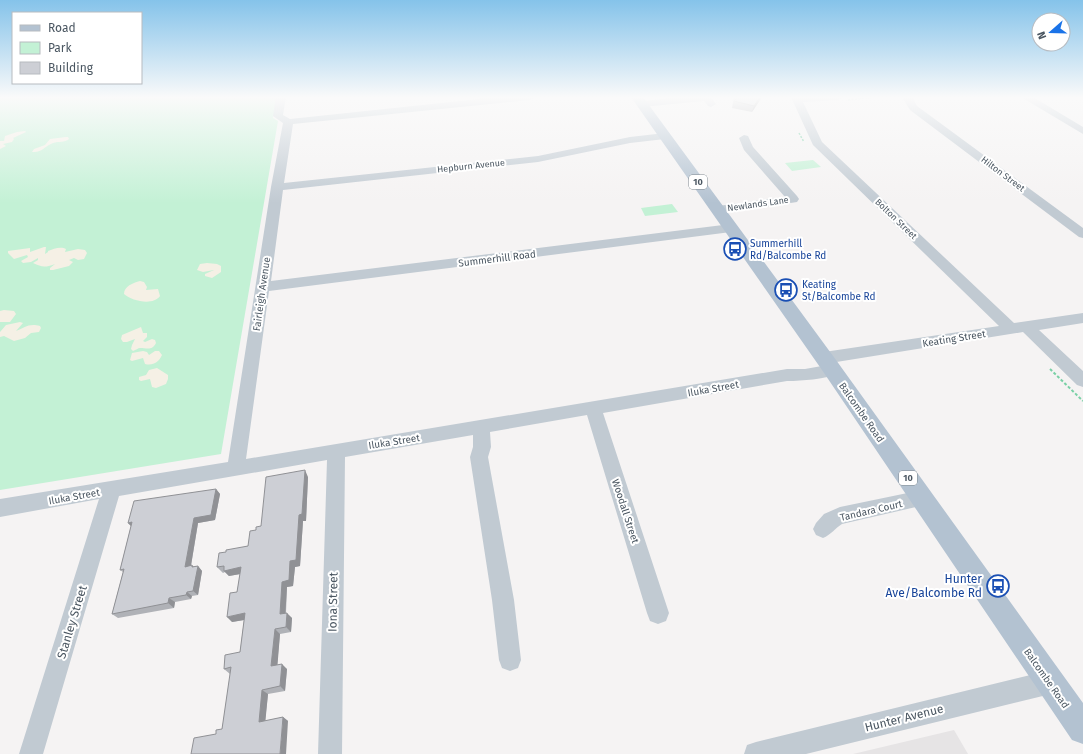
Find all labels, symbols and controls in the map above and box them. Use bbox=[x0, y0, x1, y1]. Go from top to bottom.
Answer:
legend bbox=[12, 12, 142, 84]
north arrow bbox=[1031, 12, 1071, 52]
text: Road bbox=[48, 21, 76, 35]
text: N bbox=[1035, 30, 1049, 41]
text: Park bbox=[48, 41, 72, 55]
text: Building bbox=[48, 61, 94, 75]
street label: Hilton Street bbox=[979, 154, 1027, 194]
street label: Hepburn Avenue bbox=[437, 157, 505, 175]
road number: 10 bbox=[689, 175, 707, 189]
street label: Newlands Lane bbox=[727, 195, 789, 213]
street label: Bolton Street bbox=[873, 197, 919, 242]
bus stop icon: Summerhill Rd/Balcombe Rd bbox=[722, 236, 748, 262]
place label: Summerhill Rd/Balcombe Rd bbox=[750, 238, 826, 262]
street label: Summerhill Road bbox=[458, 248, 537, 270]
street label: Fairleigh Avenue bbox=[251, 256, 273, 332]
bus stop icon: Keating St/Balcombe Rd bbox=[773, 277, 799, 303]
place label: Keating St/Balcombe Rd bbox=[802, 279, 875, 303]
street label: Keating Street bbox=[922, 328, 987, 350]
street label: Iluka Street bbox=[687, 379, 740, 399]
street label: Balcombe Road bbox=[836, 380, 886, 445]
street label: Iluka Street bbox=[368, 432, 421, 452]
road number: 10 bbox=[899, 471, 917, 485]
street label: Woodall Street bbox=[609, 478, 641, 545]
street label: Iluka Street bbox=[48, 487, 101, 507]
street label: Tandara Court bbox=[839, 498, 904, 524]
street label: Iona Street bbox=[325, 571, 341, 632]
place label: Hunter Ave/Balcombe Rd bbox=[885, 572, 982, 600]
bus stop icon: Hunter Ave/Balcombe Rd bbox=[985, 573, 1011, 599]
street label: Stanley Street bbox=[54, 583, 90, 660]
street label: Balcombe Road bbox=[1021, 646, 1071, 711]
street label: Hunter Avenue bbox=[863, 701, 945, 735]

